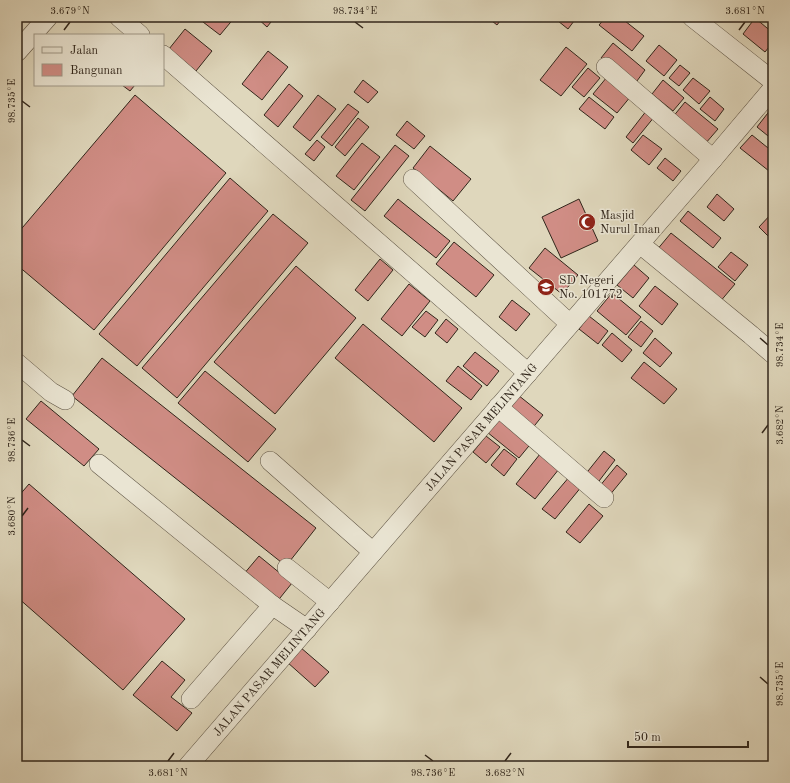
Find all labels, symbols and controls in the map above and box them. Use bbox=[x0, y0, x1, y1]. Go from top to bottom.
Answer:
text: 3.679°N bbox=[50, 6, 90, 16]
text: 98.734°E bbox=[333, 6, 377, 16]
text: 3.681°N bbox=[725, 6, 765, 16]
legend bbox=[34, 34, 164, 86]
text: Jalan bbox=[70, 45, 99, 57]
text: Bangunan bbox=[70, 65, 123, 77]
text: 98.735°E bbox=[7, 79, 17, 123]
place label: Masjid Nurul Iman bbox=[600, 210, 661, 236]
mosque icon: Masjid Nurul Iman bbox=[577, 212, 597, 232]
place label: SD Negeri No. 101772 bbox=[559, 275, 623, 301]
school or university icon: SD Negeri No. 101772 bbox=[536, 277, 556, 297]
text: 98.734°E bbox=[775, 323, 785, 367]
street label: JALAN PASAR MELINTANG bbox=[423, 361, 540, 494]
text: 3.682°N bbox=[775, 405, 785, 445]
text: 98.736°E bbox=[7, 418, 17, 462]
text: 3.680°N bbox=[7, 496, 17, 536]
street label: JALAN PASAR MELINTANG bbox=[212, 606, 328, 739]
text: 98.735°E bbox=[775, 662, 785, 706]
scale bar bbox=[628, 723, 748, 749]
text: 50 m bbox=[634, 731, 661, 744]
text: 3.681°N bbox=[148, 768, 188, 778]
text: 98.736°E bbox=[411, 768, 455, 778]
text: 3.682°N bbox=[485, 768, 525, 778]

